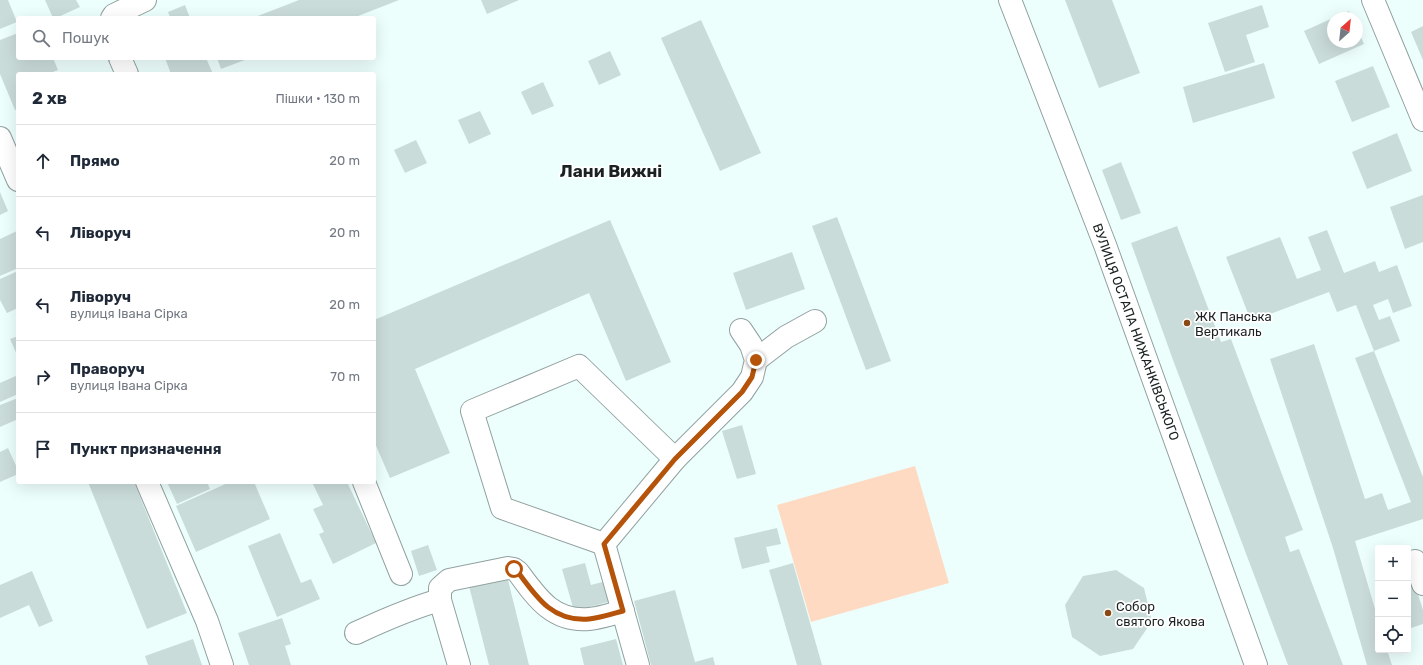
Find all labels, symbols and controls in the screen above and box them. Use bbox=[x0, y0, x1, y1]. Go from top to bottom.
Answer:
north arrow bbox=[1327, 12, 1363, 48]
search box bbox=[16, 16, 376, 60]
icon: search bbox=[30, 27, 52, 49]
text: Пошук bbox=[62, 29, 109, 47]
text: 2 хв bbox=[32, 88, 67, 108]
text: Пішки · 130 m bbox=[275, 91, 360, 106]
icon: ahead bbox=[32, 150, 54, 172]
text: Прямо bbox=[70, 152, 120, 170]
text: 20 m bbox=[329, 153, 360, 168]
district label: Лани Вижні bbox=[560, 161, 662, 181]
street label: ВУЛИЦЯ ОСТАПА НИЖАНКІВСЬКОГО bbox=[1090, 221, 1182, 443]
icon: left bbox=[32, 222, 54, 244]
text: Ліворуч bbox=[70, 224, 131, 242]
text: 20 m bbox=[329, 225, 360, 240]
text: Ліворуч bbox=[70, 288, 131, 306]
icon: left bbox=[32, 294, 54, 316]
text: 20 m bbox=[329, 297, 360, 312]
text: вулиця Івана Сірка bbox=[70, 306, 188, 321]
place label: ЖК Панська Вертикаль bbox=[1195, 309, 1272, 339]
marker: ЖК Панська Вертикаль bbox=[1182, 318, 1192, 328]
route end bbox=[747, 351, 765, 369]
text: Праворуч bbox=[70, 360, 145, 378]
icon: right bbox=[32, 366, 54, 388]
text: 70 m bbox=[330, 369, 360, 384]
text: вулиця Івана Сірка bbox=[70, 378, 188, 393]
icon: arrive bbox=[32, 438, 54, 460]
text: Пункт призначення bbox=[70, 440, 222, 458]
map controls bbox=[1375, 545, 1411, 653]
button: + bbox=[1375, 545, 1411, 581]
route start bbox=[505, 560, 523, 578]
button: − bbox=[1375, 581, 1411, 617]
place label: Собор святого Якова bbox=[1116, 599, 1205, 629]
marker: Собор святого Якова bbox=[1103, 608, 1113, 618]
button: locate bbox=[1375, 617, 1411, 653]

